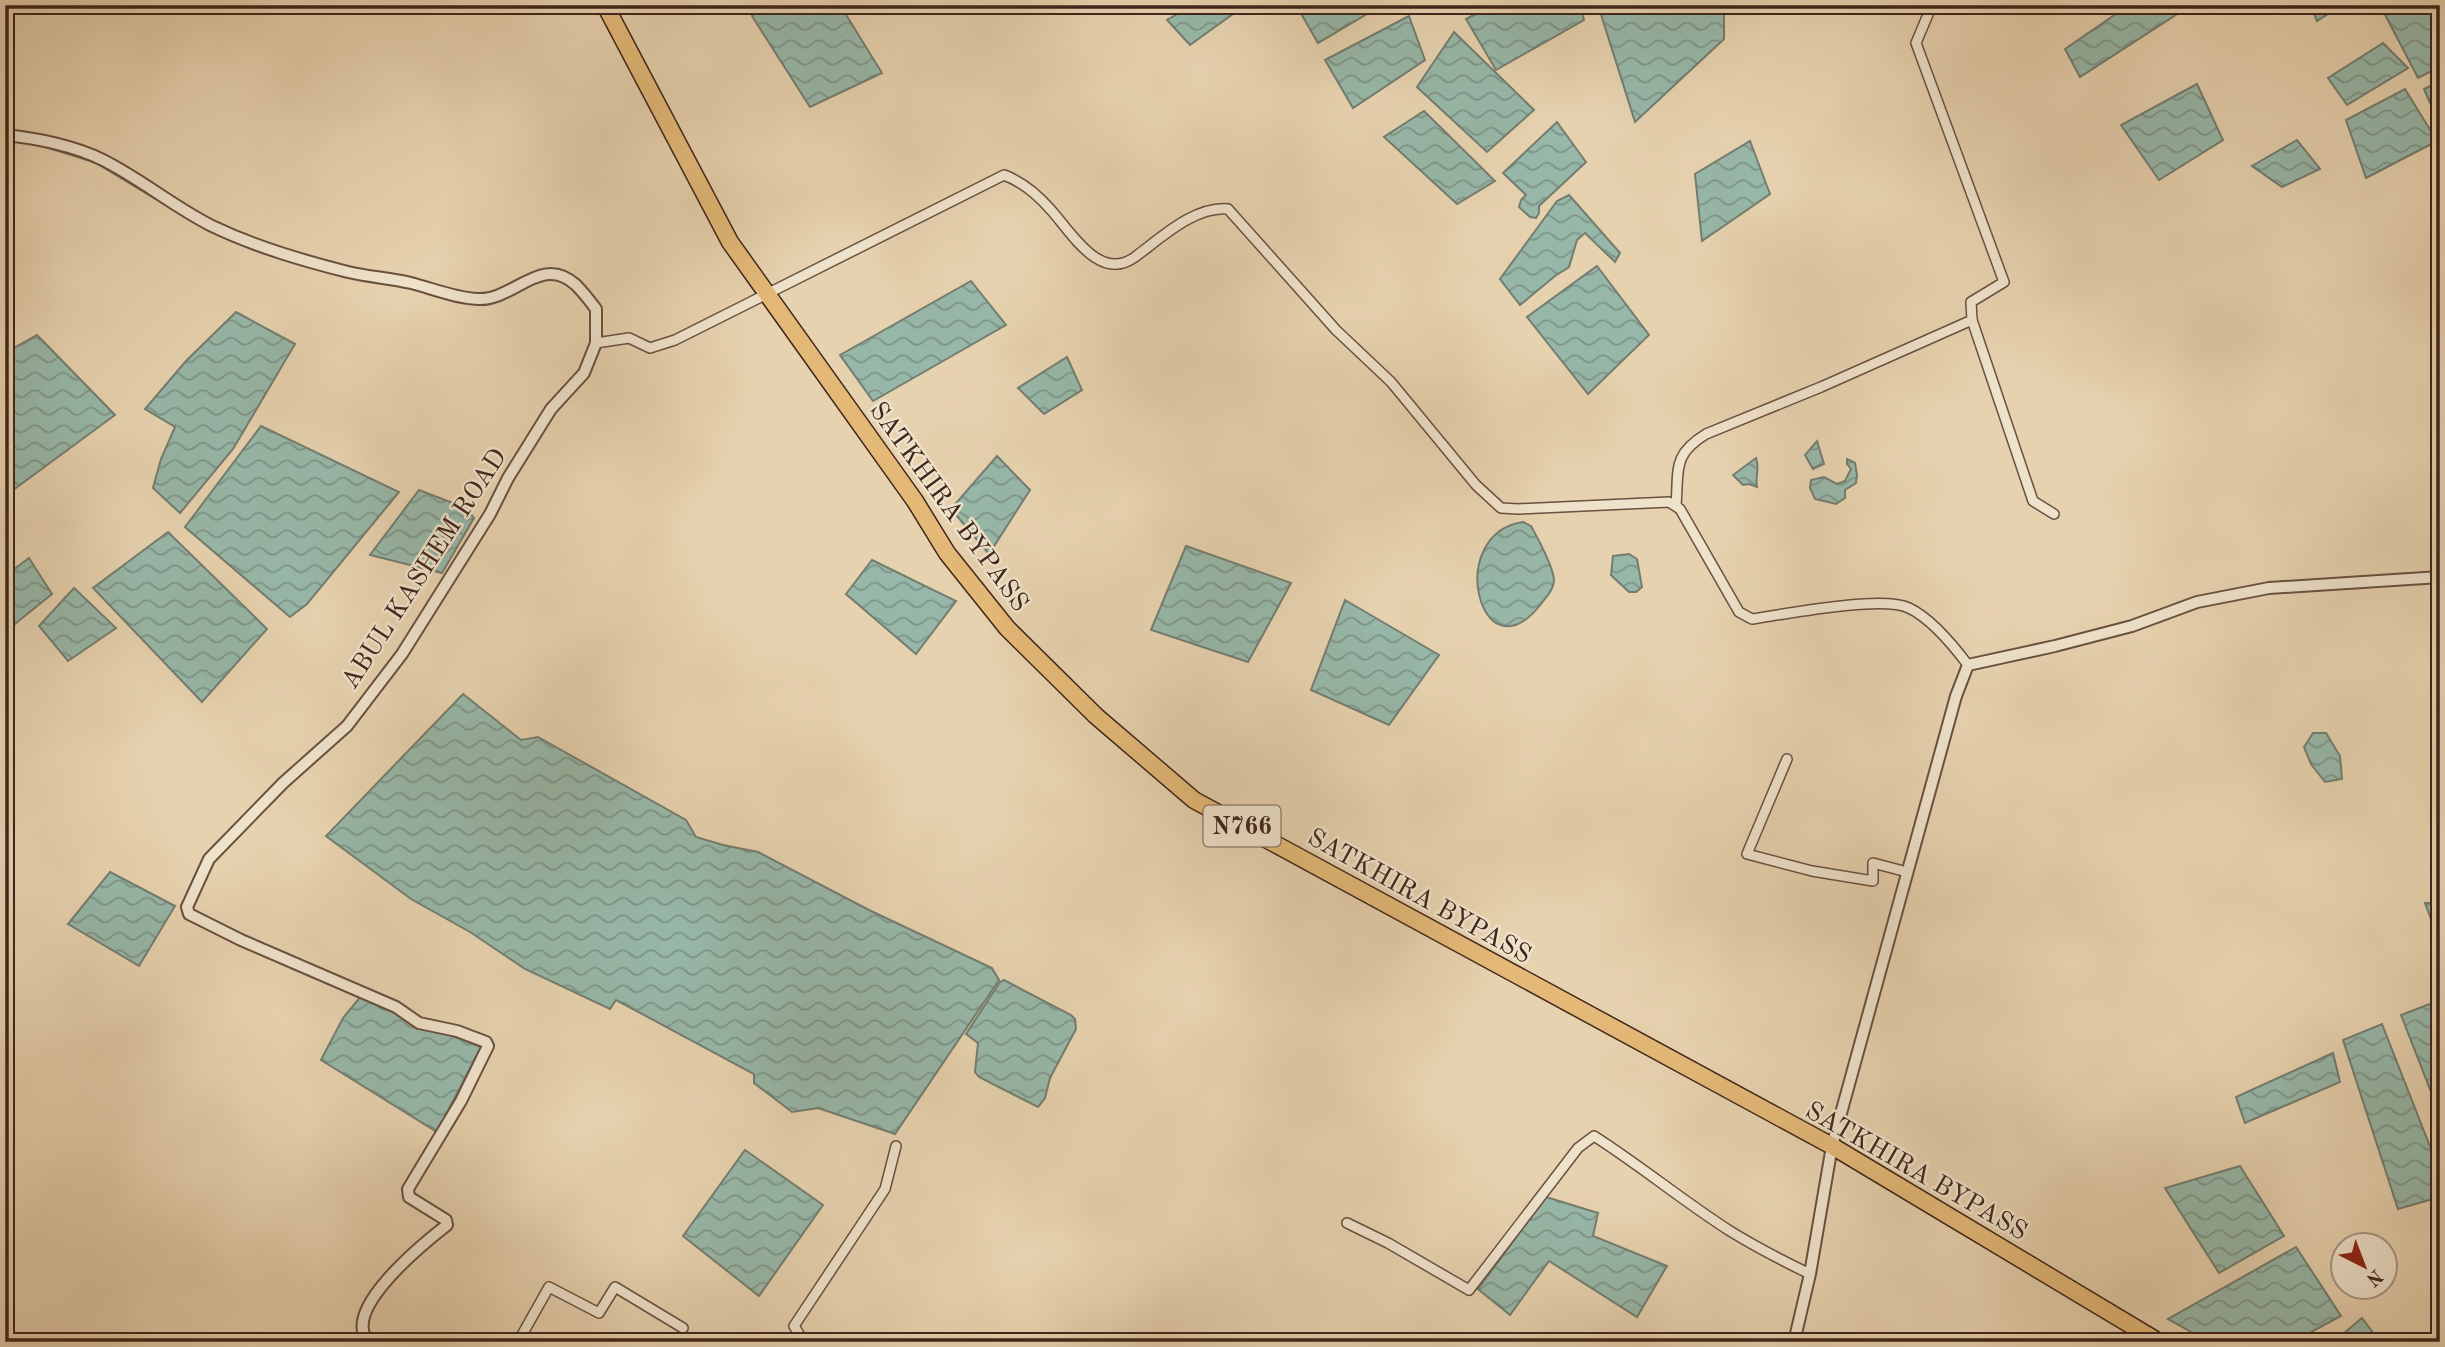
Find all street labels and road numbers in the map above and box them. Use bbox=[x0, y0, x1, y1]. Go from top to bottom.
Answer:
street label: SATKHIRA BYPASS bbox=[864, 398, 1033, 617]
street label: ABUL KASHEM ROAD bbox=[337, 444, 512, 694]
road number: N766 bbox=[1204, 806, 1280, 846]
street label: SATKHIRA BYPASS bbox=[1303, 824, 1535, 969]
street label: SATKHIRA BYPASS bbox=[1801, 1098, 2031, 1246]

